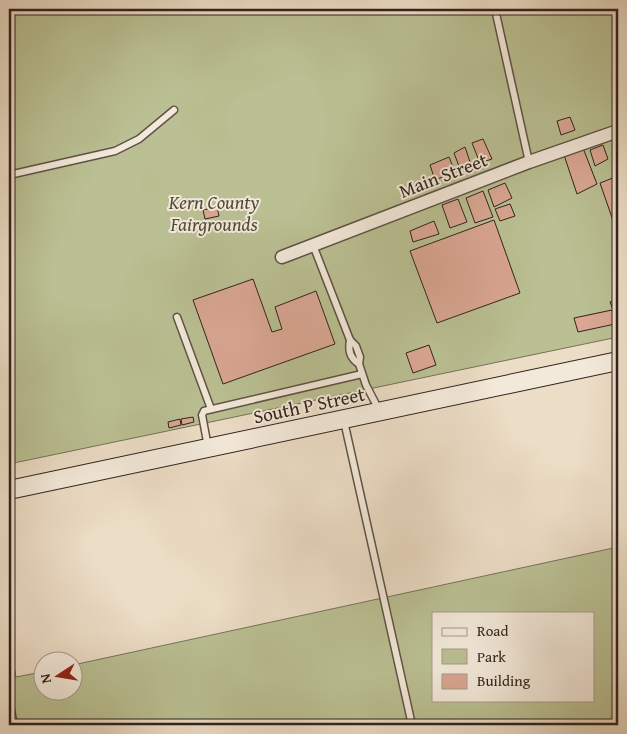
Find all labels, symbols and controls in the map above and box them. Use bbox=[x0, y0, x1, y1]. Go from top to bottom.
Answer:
street label: Main Street bbox=[395, 145, 492, 205]
park label: Kern County Fairgrounds bbox=[168, 188, 259, 238]
street label: South P Street bbox=[251, 379, 368, 430]
legend bbox=[432, 612, 594, 702]
text: Road bbox=[477, 620, 508, 641]
text: Park bbox=[477, 646, 506, 667]
north arrow bbox=[32, 652, 82, 702]
text: Building bbox=[477, 670, 531, 691]
text: N bbox=[34, 671, 56, 685]

